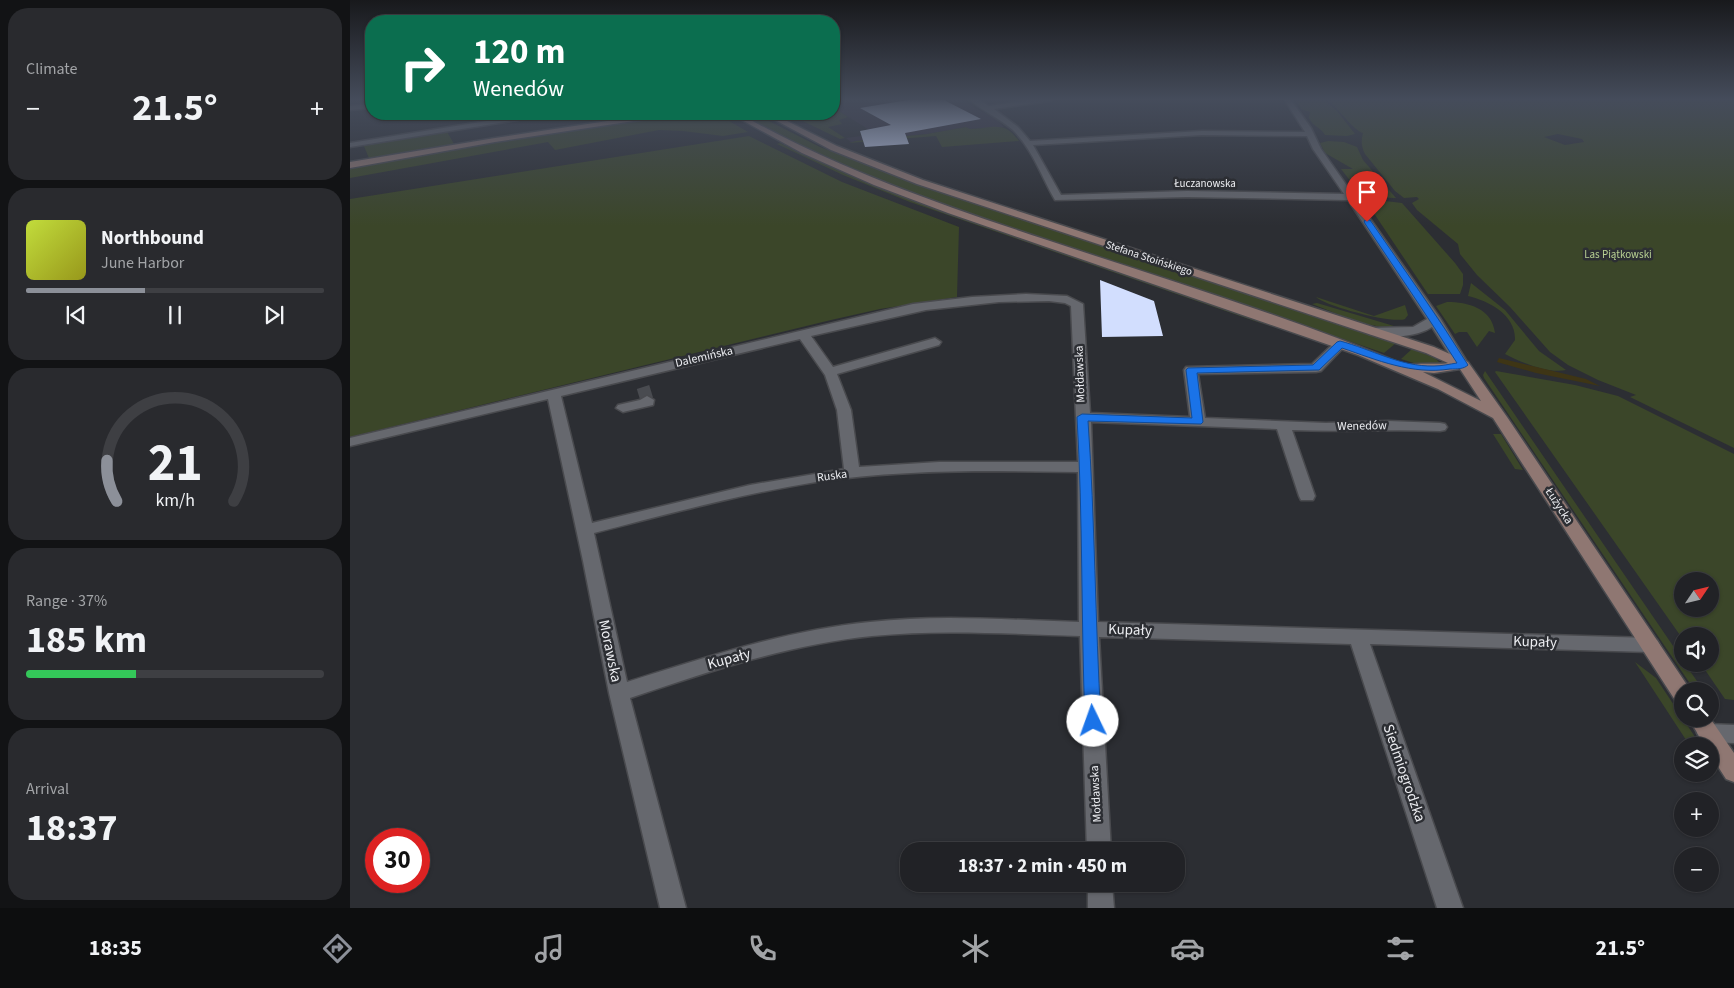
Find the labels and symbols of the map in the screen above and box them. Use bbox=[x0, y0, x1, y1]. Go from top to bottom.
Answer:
pin bbox=[1346, 171, 1388, 222]
street label: Łuczanowska bbox=[1173, 176, 1236, 191]
street label: Stefana Stoińskiego bbox=[1104, 237, 1194, 279]
park label: Las Piątkowski bbox=[1584, 247, 1652, 262]
street label: Dalemińska bbox=[673, 342, 735, 372]
street label: Mołdawska bbox=[1071, 345, 1089, 403]
street label: Wenedów bbox=[1337, 417, 1387, 435]
street label: Ruska bbox=[816, 465, 848, 487]
street label: Łużycka bbox=[1540, 484, 1577, 528]
north arrow bbox=[1674, 572, 1719, 618]
street label: Morawska bbox=[593, 618, 627, 684]
street label: Kupały bbox=[1108, 619, 1152, 641]
street label: Kupały bbox=[1513, 631, 1557, 653]
street label: Kupały bbox=[705, 643, 753, 675]
position arrow bbox=[1066, 694, 1118, 746]
street label: Siedmiogrodzka bbox=[1377, 721, 1431, 825]
street label: Mołdawska bbox=[1086, 765, 1106, 823]
speed limit sign: 30 bbox=[365, 828, 430, 893]

